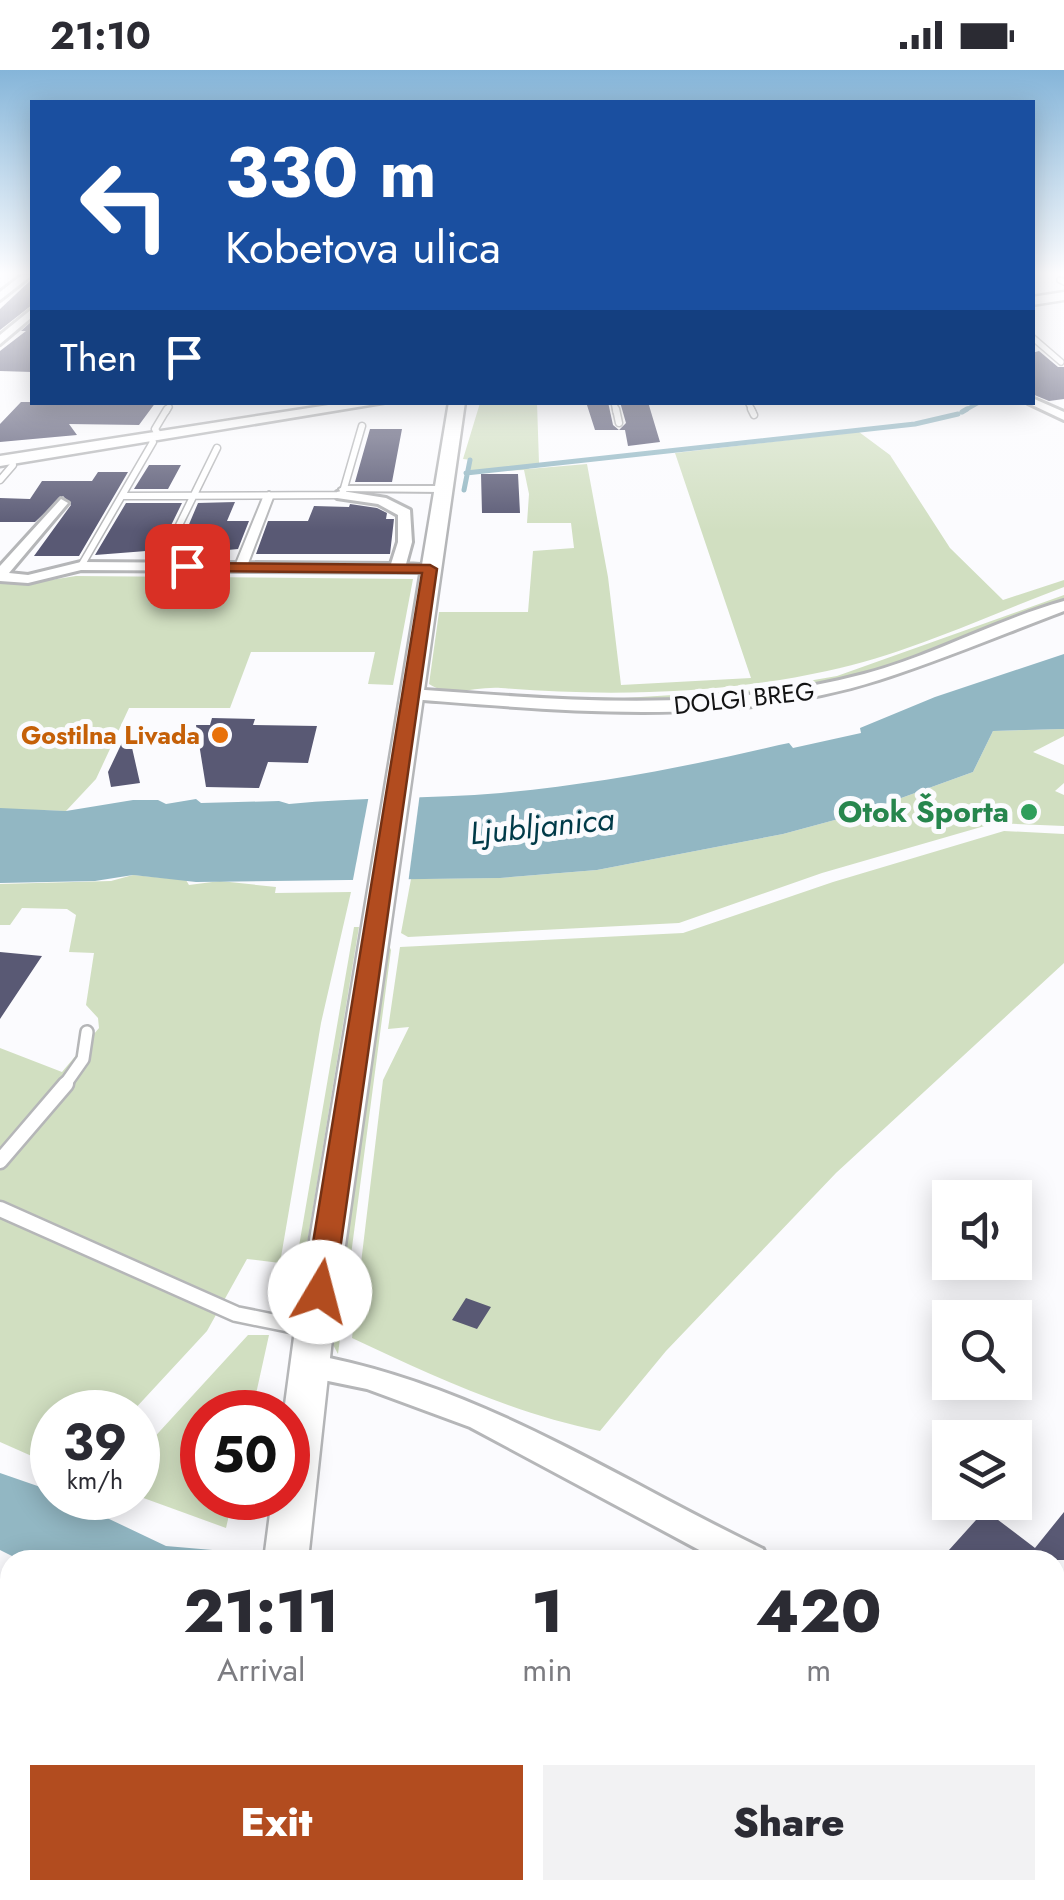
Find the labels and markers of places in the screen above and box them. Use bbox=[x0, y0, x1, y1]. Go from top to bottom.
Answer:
pin bbox=[145, 524, 230, 609]
place label: Gostilna Livada bbox=[21, 717, 200, 753]
marker: Gostilna Livada bbox=[209, 724, 231, 746]
place label: Otok Športa bbox=[838, 790, 1009, 833]
marker: Otok Športa bbox=[1018, 801, 1040, 823]

